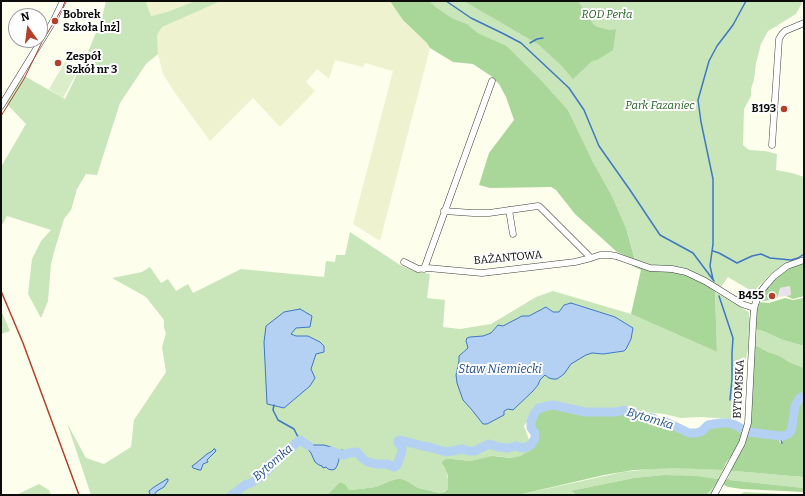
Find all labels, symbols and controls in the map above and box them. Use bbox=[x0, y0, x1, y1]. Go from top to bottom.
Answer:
north arrow bbox=[8, 8, 48, 48]
place label: Bobrek Szkoła [nż] bbox=[63, 8, 120, 34]
park label: ROD Perła bbox=[582, 8, 632, 22]
text: N bbox=[20, 10, 31, 24]
marker: Bobrek Szkoła [nż] bbox=[50, 16, 60, 26]
place label: Zespół Szkół nr 3 bbox=[66, 50, 117, 76]
marker: Zespół Szkół nr 3 bbox=[53, 58, 63, 68]
park label: Park Fazaniec bbox=[625, 99, 695, 113]
place label: B193 bbox=[752, 102, 776, 116]
marker: B193 bbox=[779, 104, 789, 114]
street label: BAŻANTOWA bbox=[473, 248, 543, 268]
place label: B455 bbox=[738, 289, 764, 303]
marker: B455 bbox=[767, 291, 777, 301]
street label: BYTOMSKA bbox=[731, 359, 747, 419]
water label: Staw Niemiecki bbox=[458, 363, 542, 377]
water label: Bytomka bbox=[625, 405, 675, 433]
water label: Bytomka bbox=[250, 442, 296, 484]

